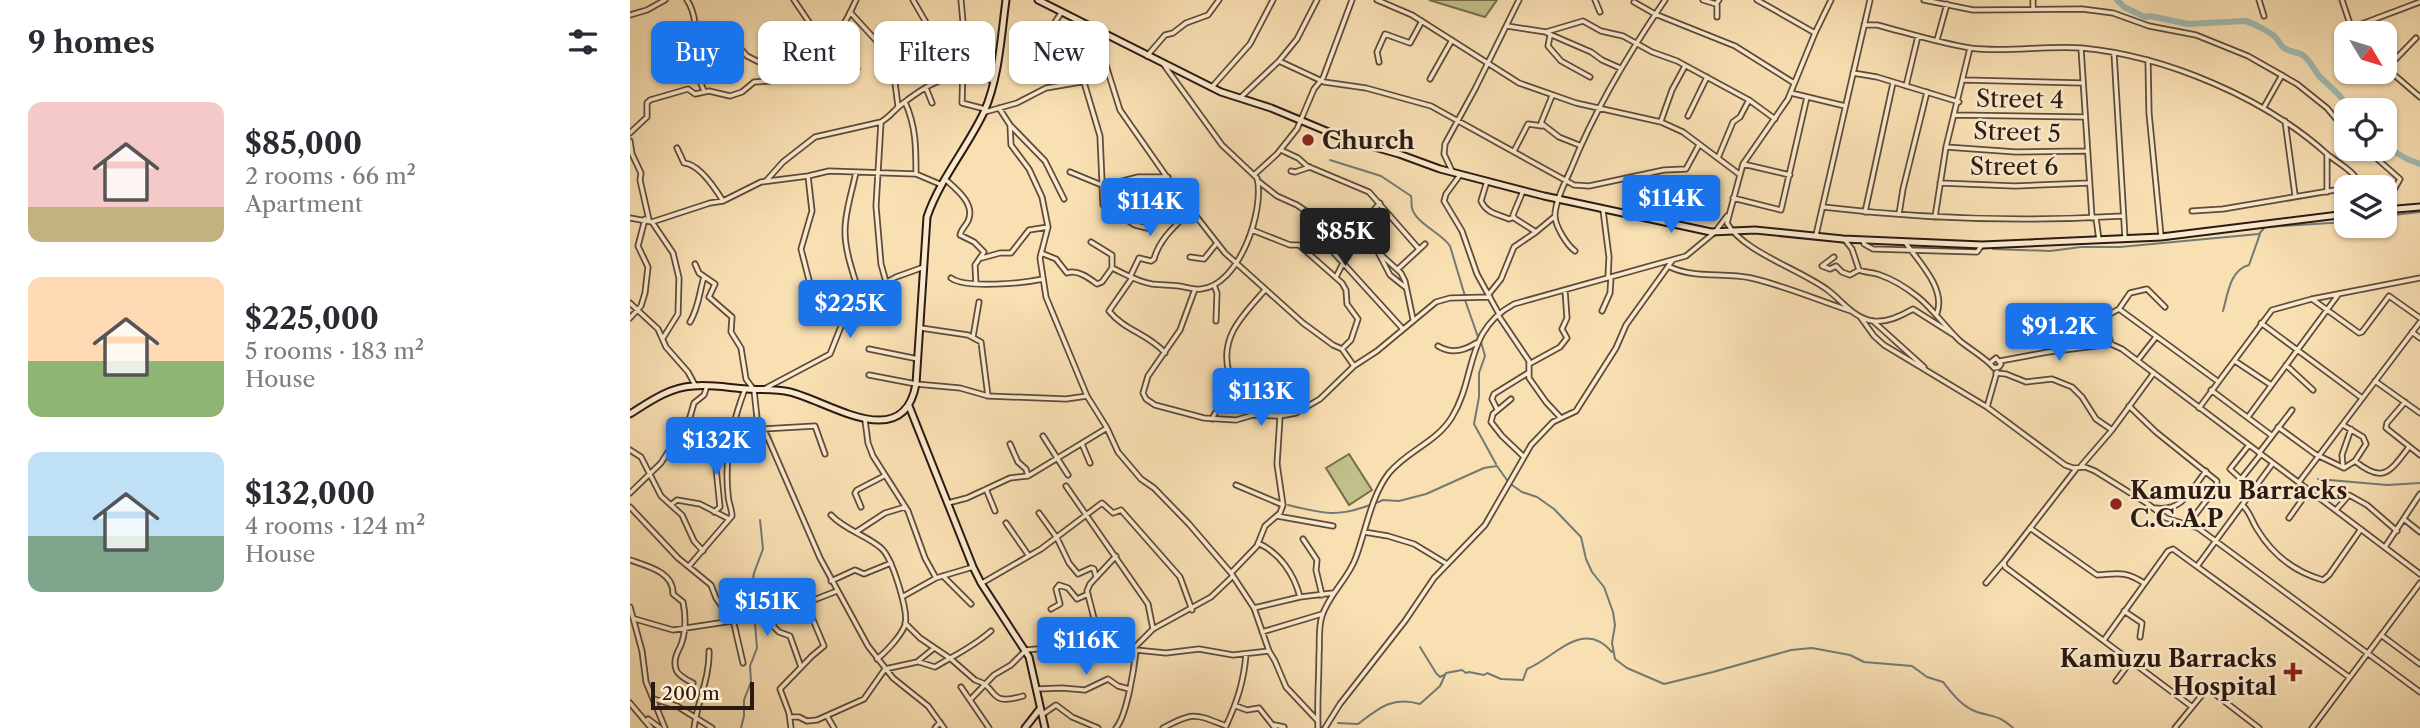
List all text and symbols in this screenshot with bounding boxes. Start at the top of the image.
chip: Buy [651,21,744,84]
chip: Rent [758,21,860,84]
chip: Filters [874,21,995,84]
chip: New [1009,21,1109,84]
north arrow [2334,21,2398,84]
map controls [2334,21,2397,238]
icon: filters [564,23,602,61]
text: 9 homes [28,24,155,61]
street label: Street 4 [1976,84,2064,114]
button: locate [2334,98,2397,161]
street label: Street 5 [1973,116,2061,148]
text: $85,000 [245,125,362,162]
place label: Church [1322,126,1415,155]
icon: home [84,130,168,214]
marker: Church [1300,132,1316,148]
street label: Street 6 [1970,152,2058,181]
text: 2 rooms · 66 m² [245,162,416,190]
button: layers [2334,175,2397,238]
pin: $114K [1622,176,1720,235]
pin: $114K [1101,178,1199,238]
text: $114K [1638,184,1704,212]
text: $114K [1117,187,1183,215]
text: Apartment [245,190,363,218]
pin: $85K [1304,208,1386,268]
text: $85K [1316,217,1374,245]
pin: $225K [801,280,899,340]
text: $225K [814,289,886,317]
text: $225,000 [245,300,379,337]
pin: $91.2K [2002,304,2116,363]
icon: home [84,305,168,389]
text: $91.2K [2021,312,2097,340]
text: 5 rooms · 183 m² [245,337,424,365]
text: House [245,365,315,393]
pin: $113K [1212,368,1310,428]
text: $113K [1229,377,1293,405]
pin: $132K [667,418,765,477]
text: $132K [682,426,750,454]
text: $132,000 [245,475,375,512]
place label: Kamuzu Barracks C.C.A.P [2130,476,2347,533]
icon: home [84,480,168,564]
marker: Kamuzu Barracks C.C.A.P [2108,496,2124,512]
text: 4 rooms · 124 m² [245,512,425,540]
text: House [245,540,315,568]
pin: $151K [718,578,816,638]
text: $151K [735,587,799,615]
pin: $116K [1037,618,1135,677]
text: $116K [1053,626,1119,654]
place label: Kamuzu Barracks Hospital [2060,644,2277,701]
marker: Kamuzu Barracks Hospital [2283,662,2303,682]
scale bar [651,679,754,711]
text: 200 m [662,682,720,705]

